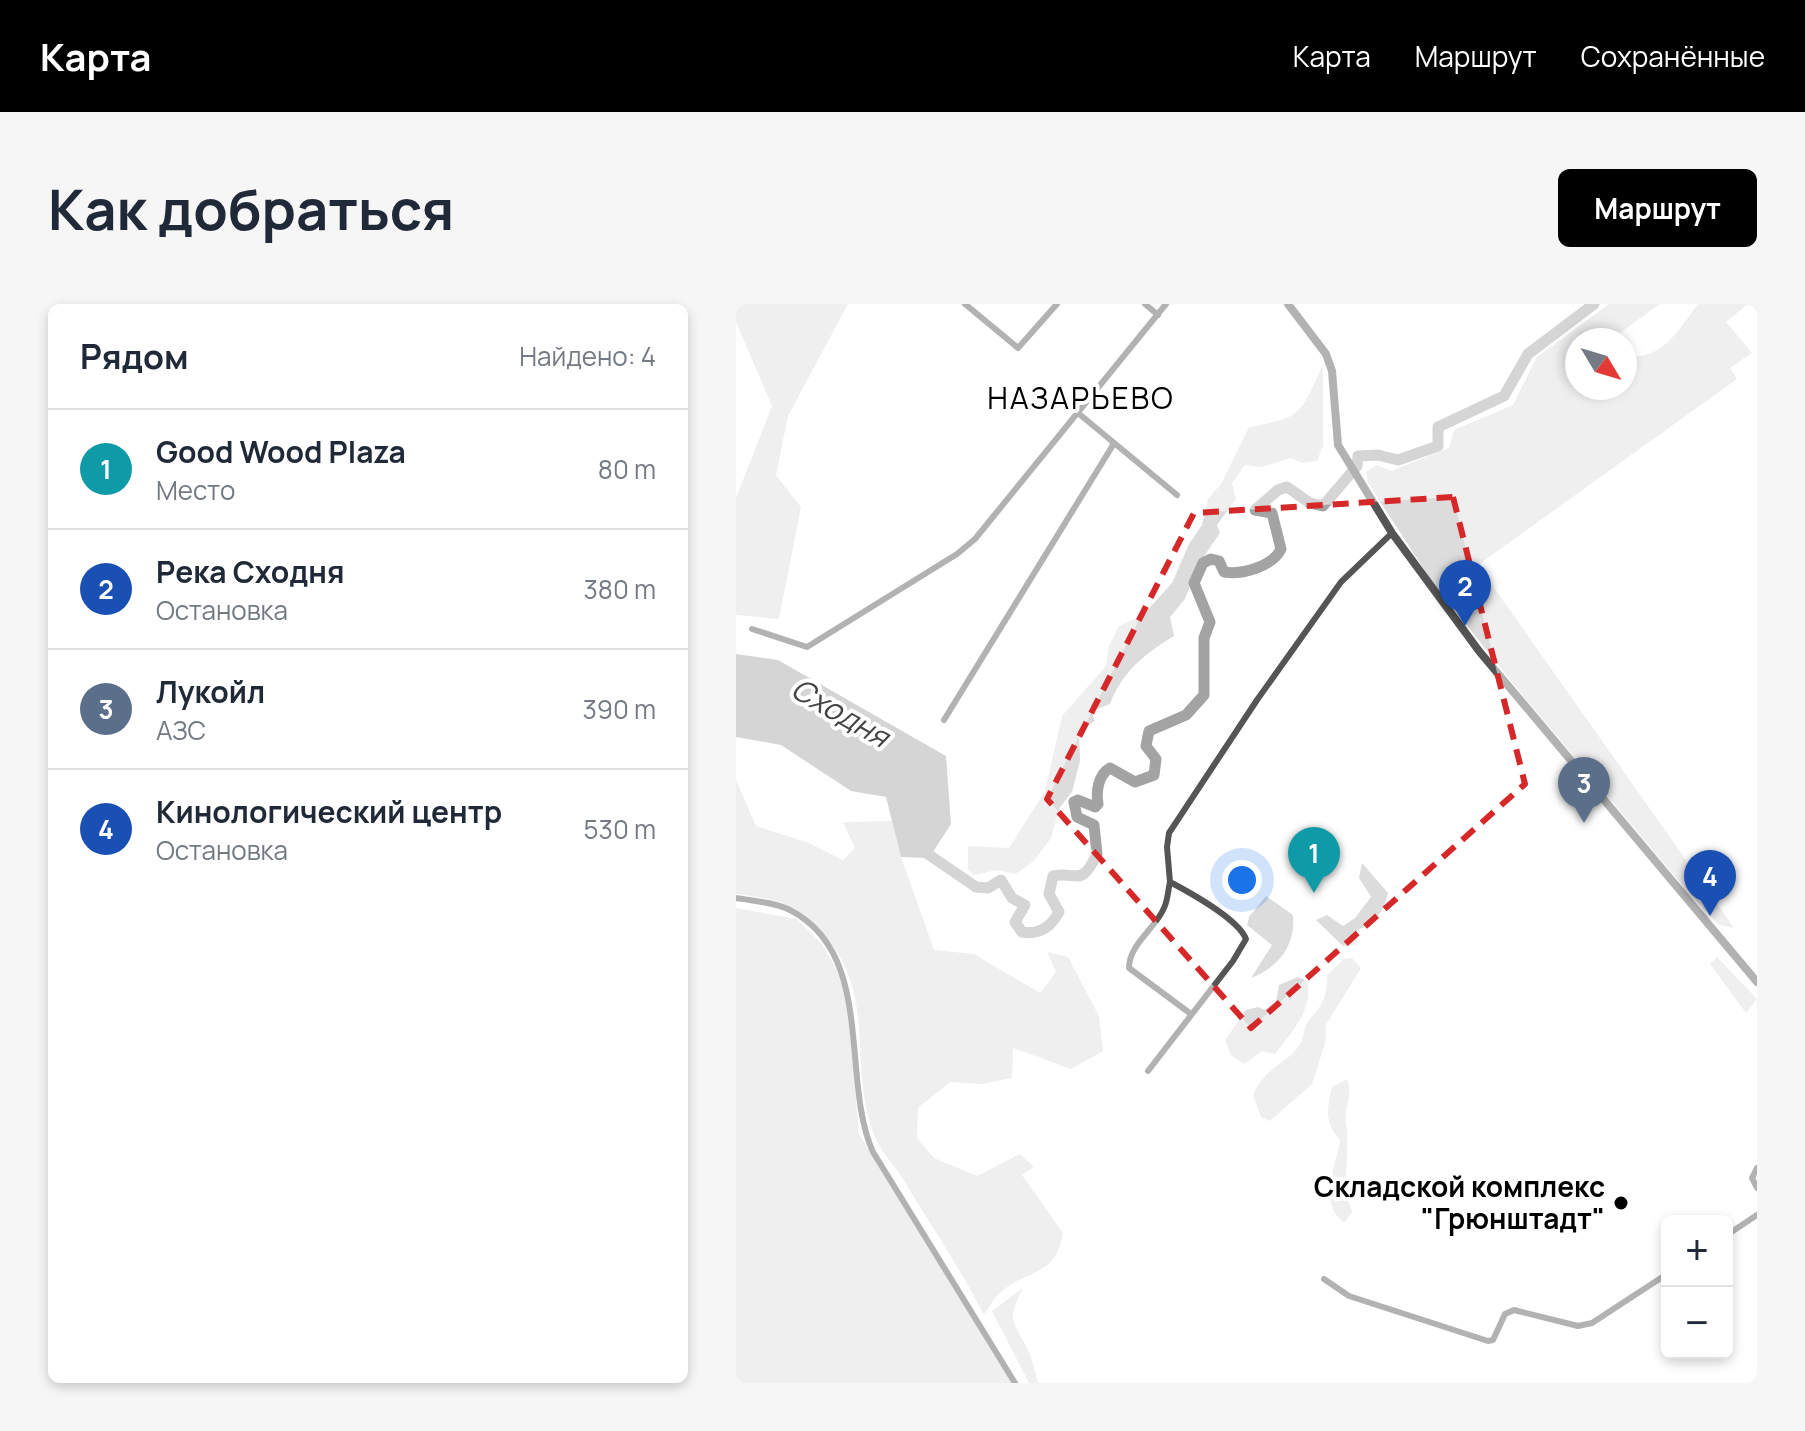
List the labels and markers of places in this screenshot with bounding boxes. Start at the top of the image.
pin: 2 [1439,560,1491,626]
pin: 3 [1558,757,1610,823]
pin: 1 [1288,827,1340,893]
pin: 4 [1684,850,1736,916]
place label: Складской комплекс "Грюнштадт" [1314,1167,1605,1237]
marker: Складской комплекс "Грюнштадт" [1612,1194,1630,1212]

